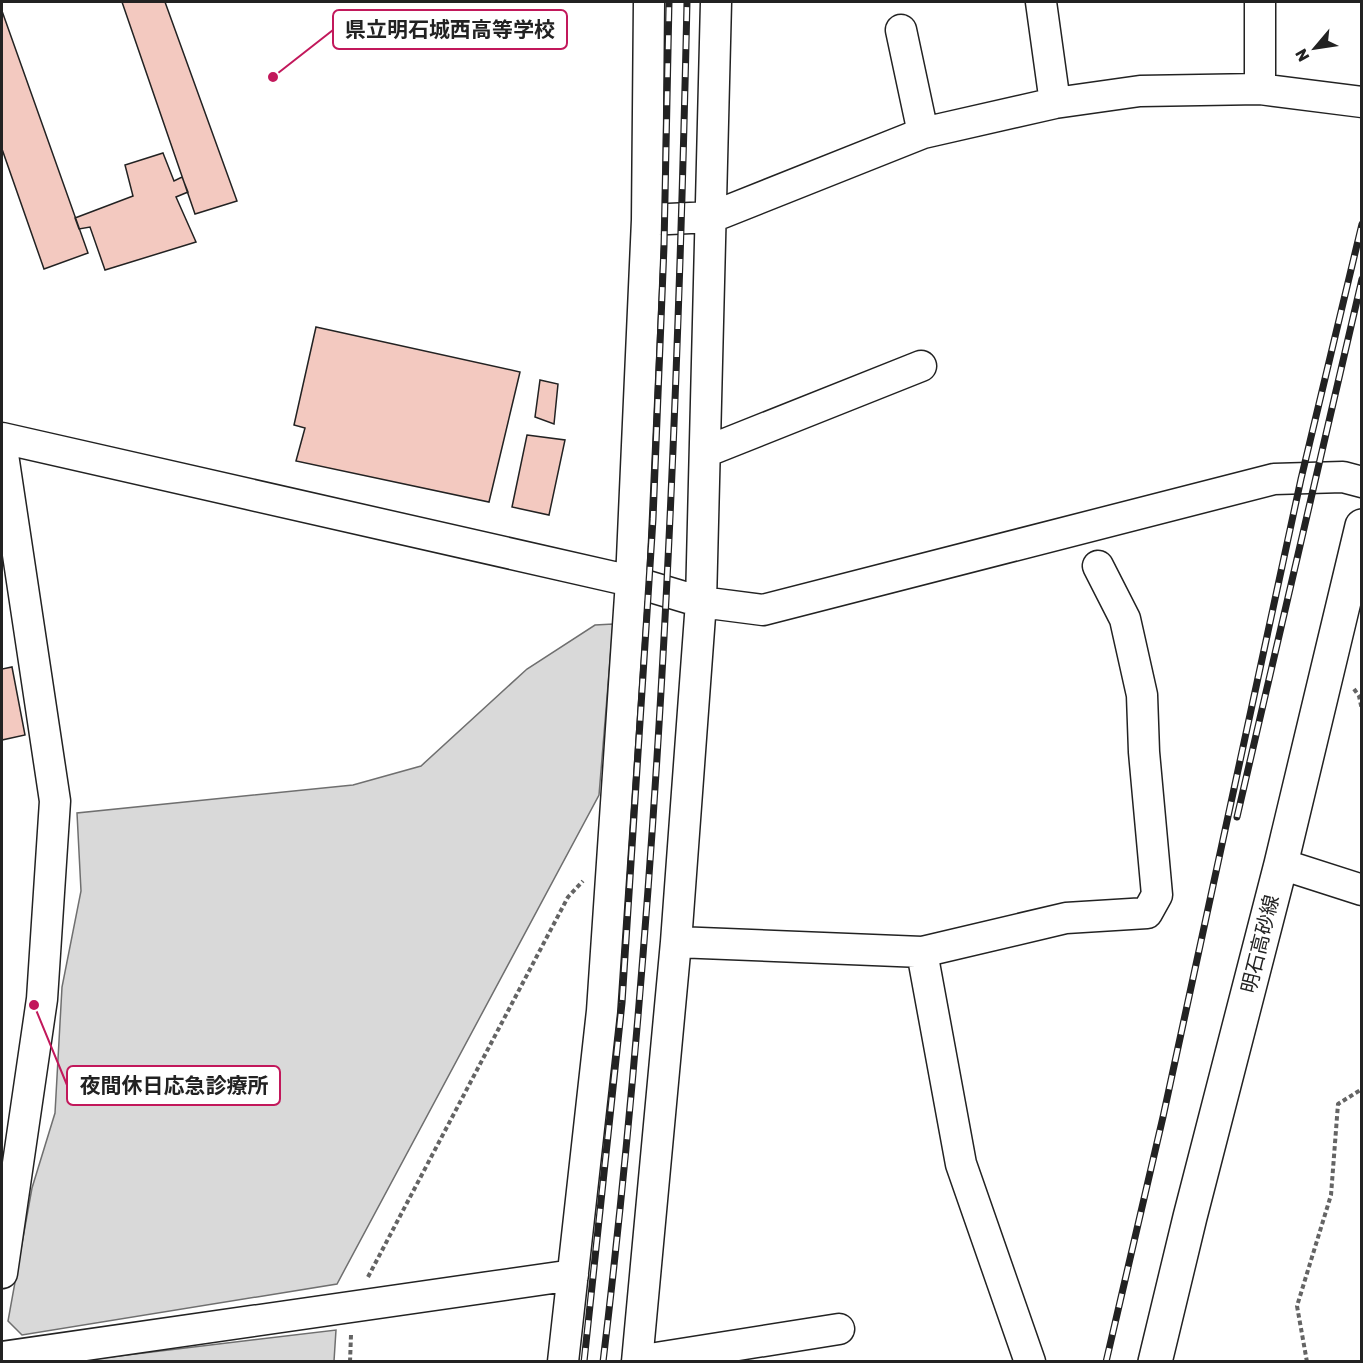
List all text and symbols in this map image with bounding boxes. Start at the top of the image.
callout: 県立明石城西高等学校 [333,10,567,49]
text: 県立明石城西高等学校 [345,17,555,42]
north arrow [1285,18,1345,78]
text: N [1291,45,1313,65]
street label: 明石高砂線 [1236,893,1284,995]
callout: 夜間休日応急診療所 [67,1066,280,1105]
text: 夜間休日応急診療所 [80,1073,269,1098]

